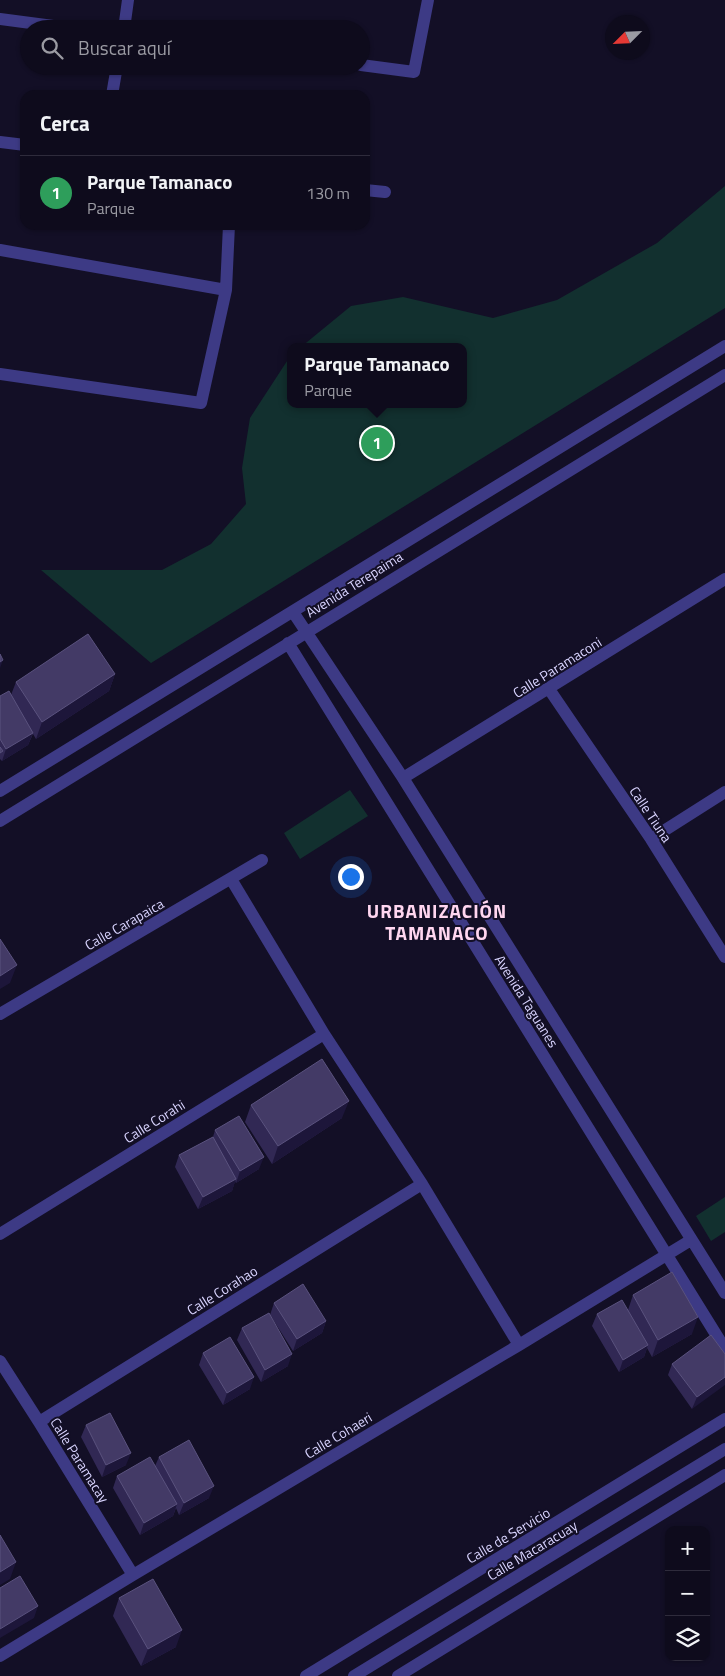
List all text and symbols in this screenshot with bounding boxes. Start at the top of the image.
north arrow [605,15,650,60]
search box [20,20,370,75]
text: Buscar aquí [78,33,171,62]
icon: search [38,34,66,62]
text: Cerca [40,107,90,139]
text: Parque Tamanaco [87,167,232,196]
text: 1 [52,181,60,205]
text: 130 m [306,181,350,205]
text: Parque [87,196,135,220]
popup [287,343,467,408]
text: Parque Tamanaco [304,349,450,378]
text: Parque [304,378,352,402]
pin: 1 [361,424,393,462]
street label: Avenida Terepaima [301,546,407,622]
street label: Calle Paramaconi [509,631,605,703]
street label: Calle Tiuna [624,782,678,846]
your location [338,864,364,890]
street label: Calle Carapaica [81,893,167,955]
district label: URBANIZACIÓN TAMANACO [367,896,507,947]
street label: Avenida Taguanes [490,951,564,1051]
street label: Calle Corahi [119,1094,189,1148]
street label: Calle Corahao [183,1260,261,1320]
street label: Calle Cohaeri [300,1407,376,1463]
street label: Calle Paramacay [45,1413,115,1507]
street label: Calle de Servicio [462,1502,554,1568]
street label: Calle Macaracuay [483,1515,581,1585]
map controls [665,1526,710,1661]
button: + [665,1526,710,1571]
button: − [665,1571,710,1616]
button: layers [665,1616,710,1661]

